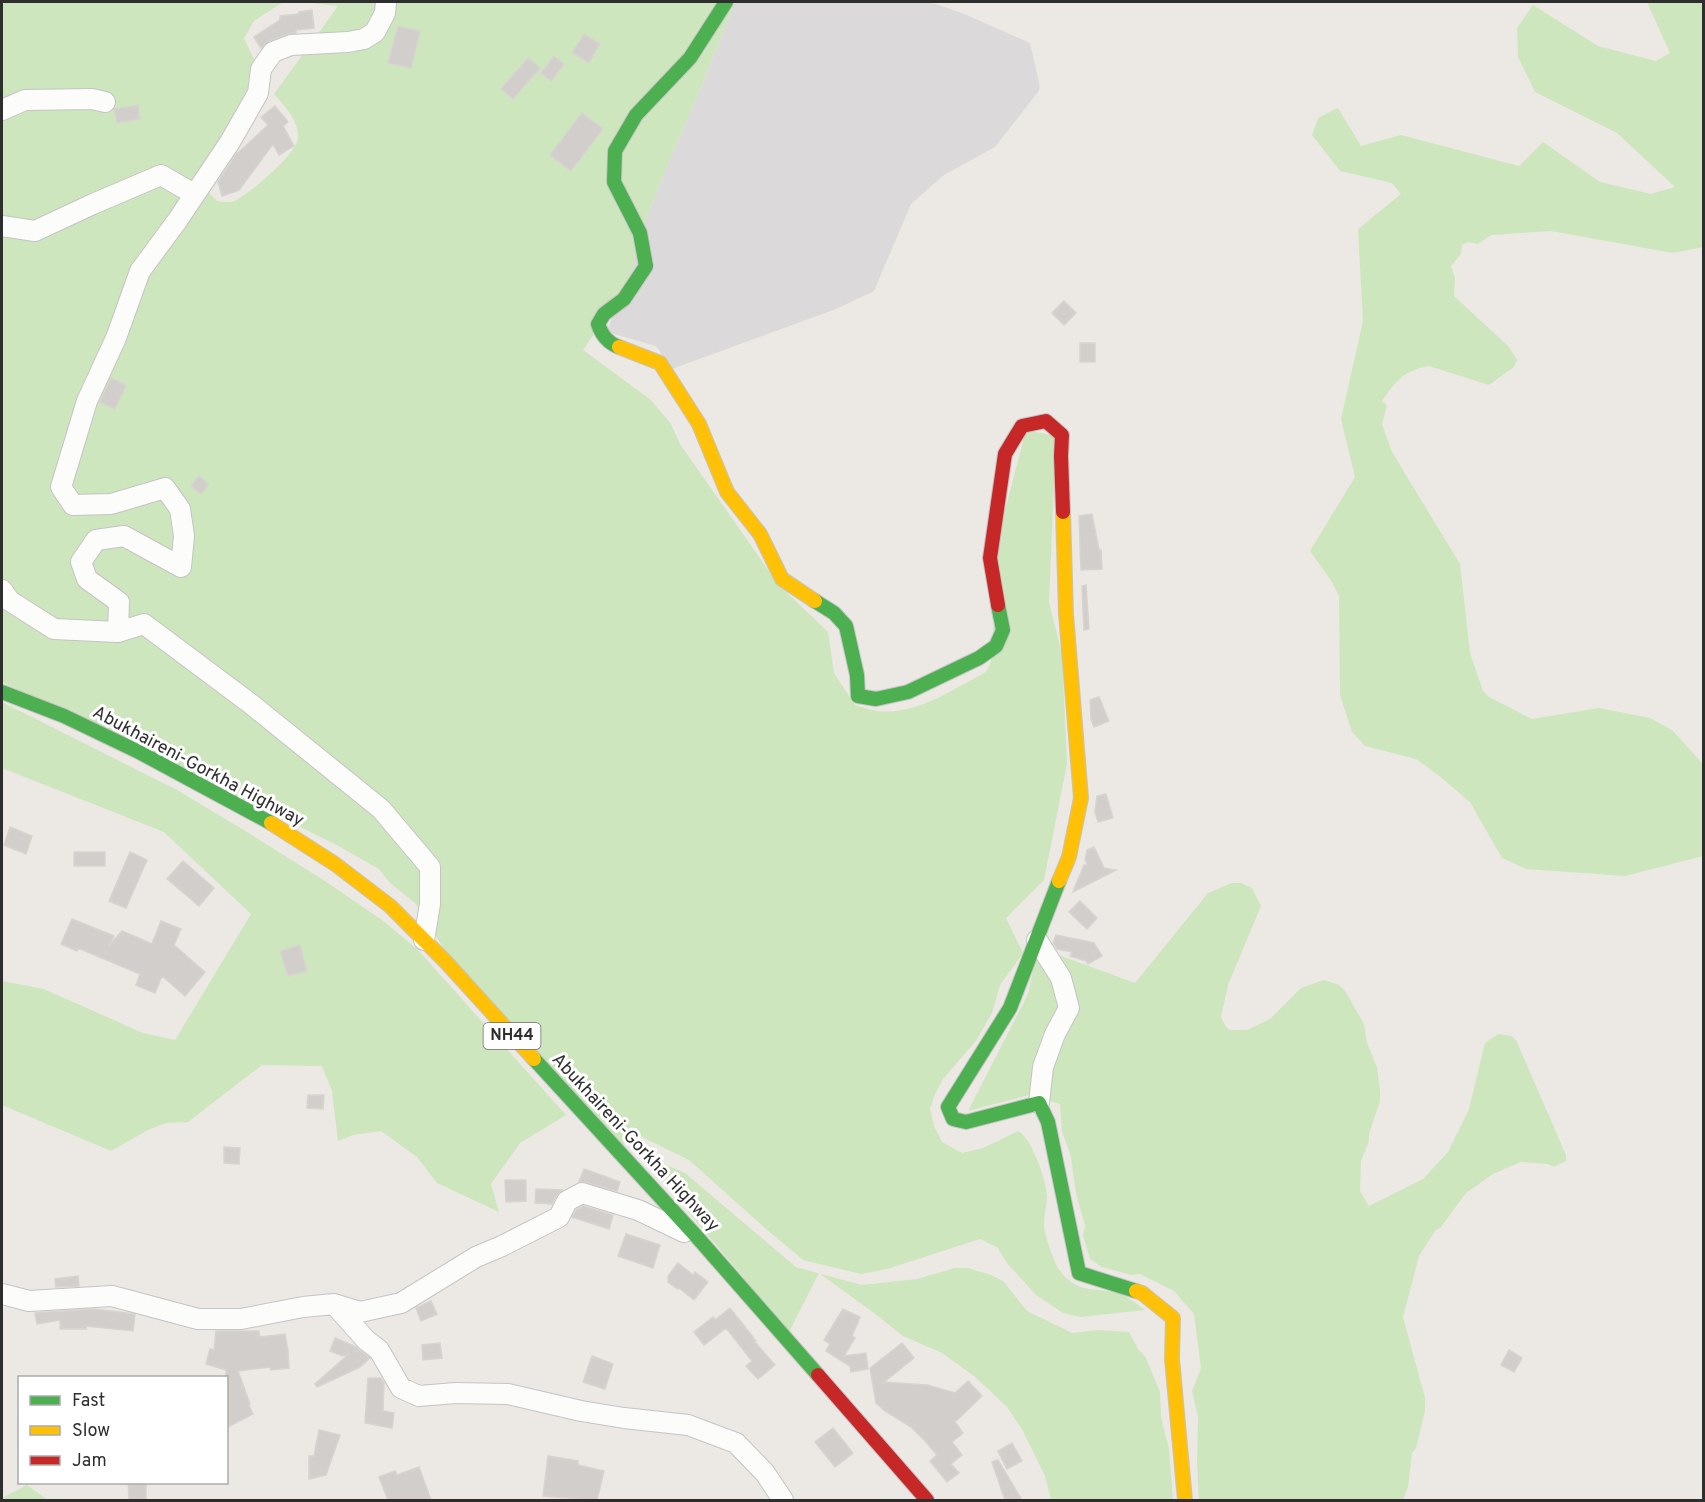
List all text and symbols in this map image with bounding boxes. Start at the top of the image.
street label: Abukhaireni-Gorkha Highway [88,701,308,833]
road number: NH44 [484,1023,540,1049]
street label: Abukhaireni-Gorkha Highway [546,1049,724,1237]
legend [18,1376,228,1484]
text: Fast [72,1390,105,1413]
text: Slow [72,1420,110,1443]
text: Jam [72,1450,107,1473]

